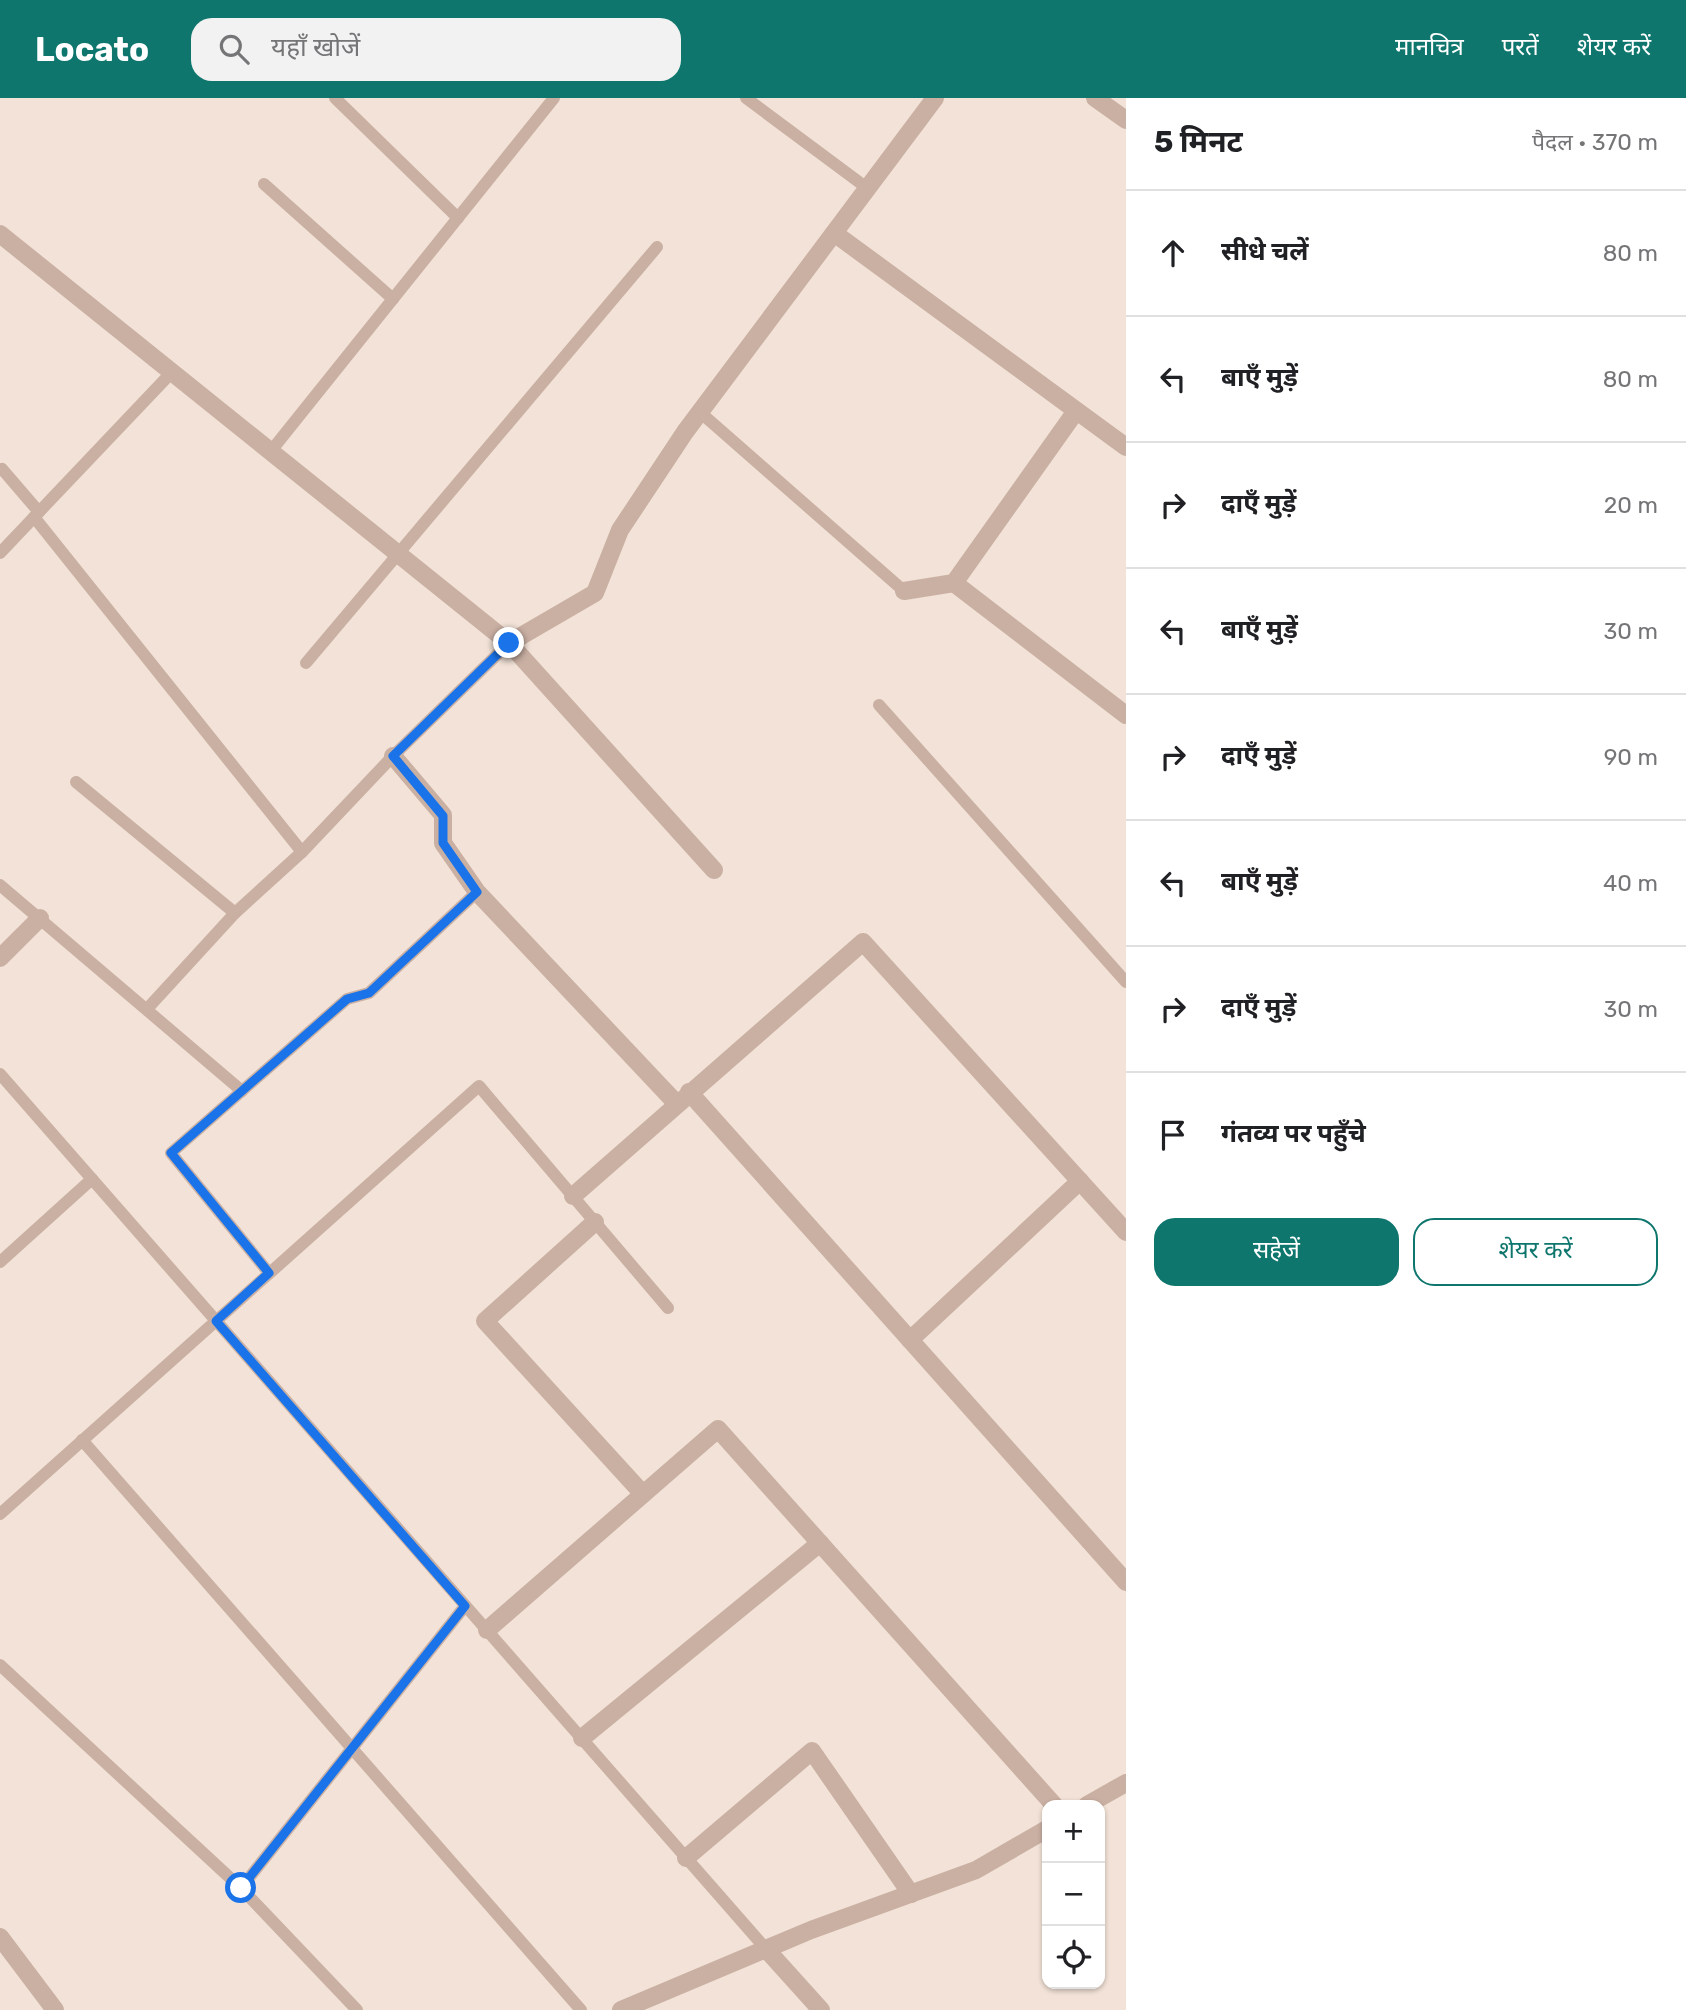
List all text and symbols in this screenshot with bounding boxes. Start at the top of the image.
search box [191,18,681,81]
text: Locato [35,30,149,69]
icon: search [215,30,253,68]
text: यहाँ खोजें [271,32,360,63]
text: मानचित्र [1395,33,1464,61]
text: परतें [1502,33,1539,61]
text: शेयर करें [1577,33,1651,61]
text: 5 मिनट [1154,124,1243,160]
text: पैदल · 370 m [1532,128,1658,156]
icon: ahead [1154,234,1192,272]
text: सीधे चलें [1221,236,1309,267]
text: 80 m [1603,239,1658,267]
icon: left [1154,360,1192,398]
text: बाएँ मुड़ें [1221,362,1298,393]
text: 80 m [1603,365,1658,393]
icon: right [1154,486,1192,524]
text: दाएँ मुड़ें [1221,488,1296,519]
text: 20 m [1604,491,1658,519]
icon: left [1154,612,1192,650]
text: बाएँ मुड़ें [1221,614,1298,645]
text: 30 m [1603,617,1658,645]
route end [493,627,524,658]
icon: right [1154,738,1192,776]
text: दाएँ मुड़ें [1221,740,1296,771]
text: 90 m [1604,743,1658,771]
icon: left [1154,864,1192,902]
text: बाएँ मुड़ें [1221,866,1298,897]
text: 40 m [1603,869,1658,897]
icon: right [1154,990,1192,1028]
text: दाएँ मुड़ें [1221,992,1296,1023]
text: 30 m [1603,995,1658,1023]
icon: arrive [1154,1116,1192,1154]
text: गंतव्य पर पहुँचे [1221,1118,1366,1149]
button: सहेजें [1154,1218,1399,1286]
button: शेयर करें [1413,1218,1658,1286]
map controls [1042,1800,1105,1989]
button: + [1042,1800,1105,1863]
button: − [1042,1863,1105,1926]
route start [225,1872,256,1903]
button: locate [1042,1926,1105,1989]

